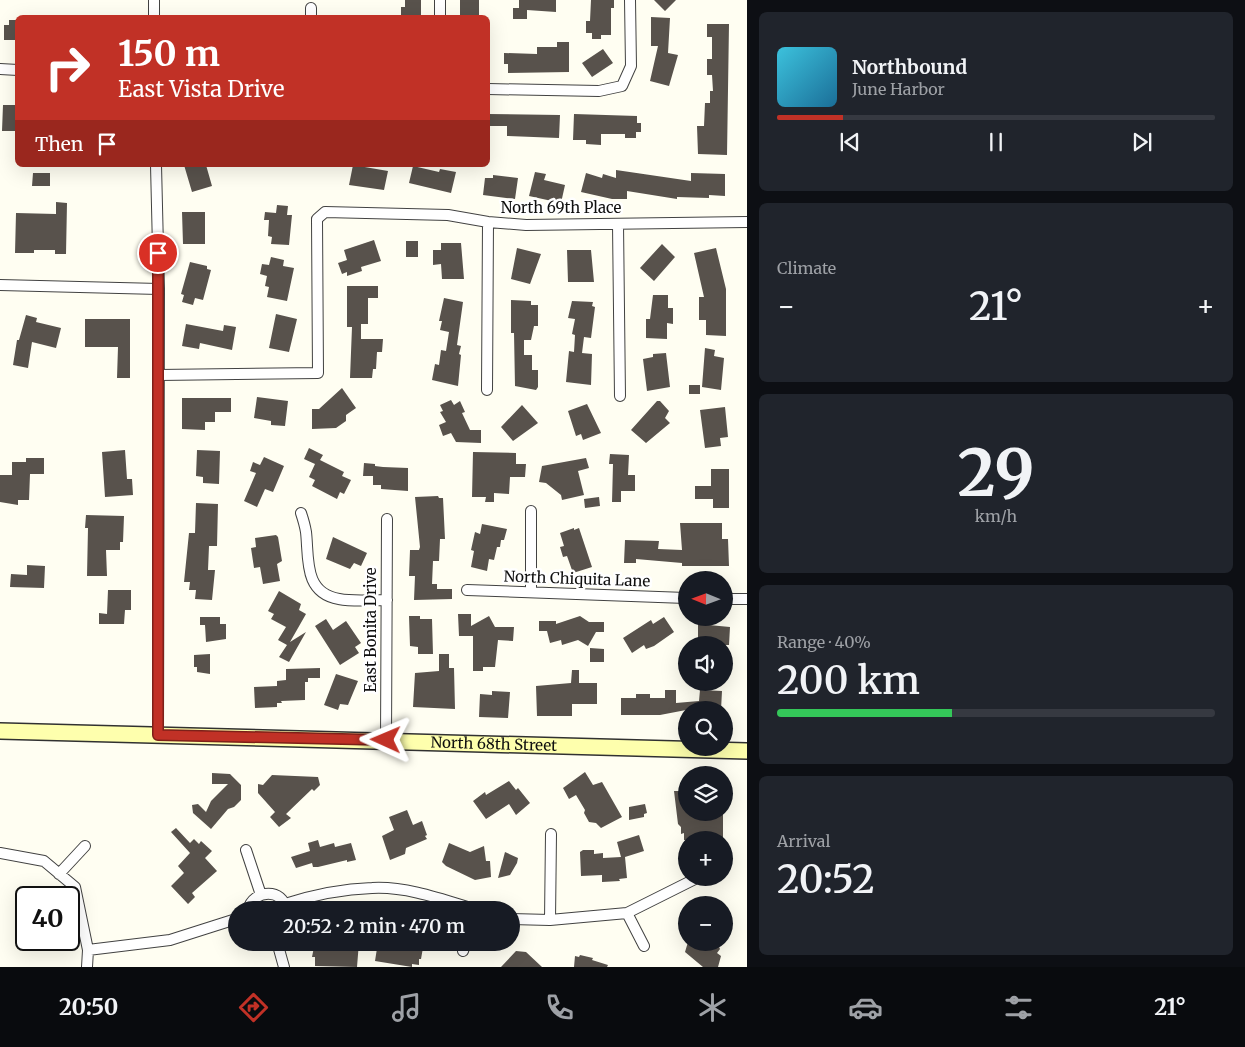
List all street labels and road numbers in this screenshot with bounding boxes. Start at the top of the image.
street label: North 69th Place [501,198,622,217]
street label: North Chiquita Lane [503,566,651,591]
street label: East Bonita Drive [361,567,380,693]
street label: North 68th Street [430,733,557,755]

